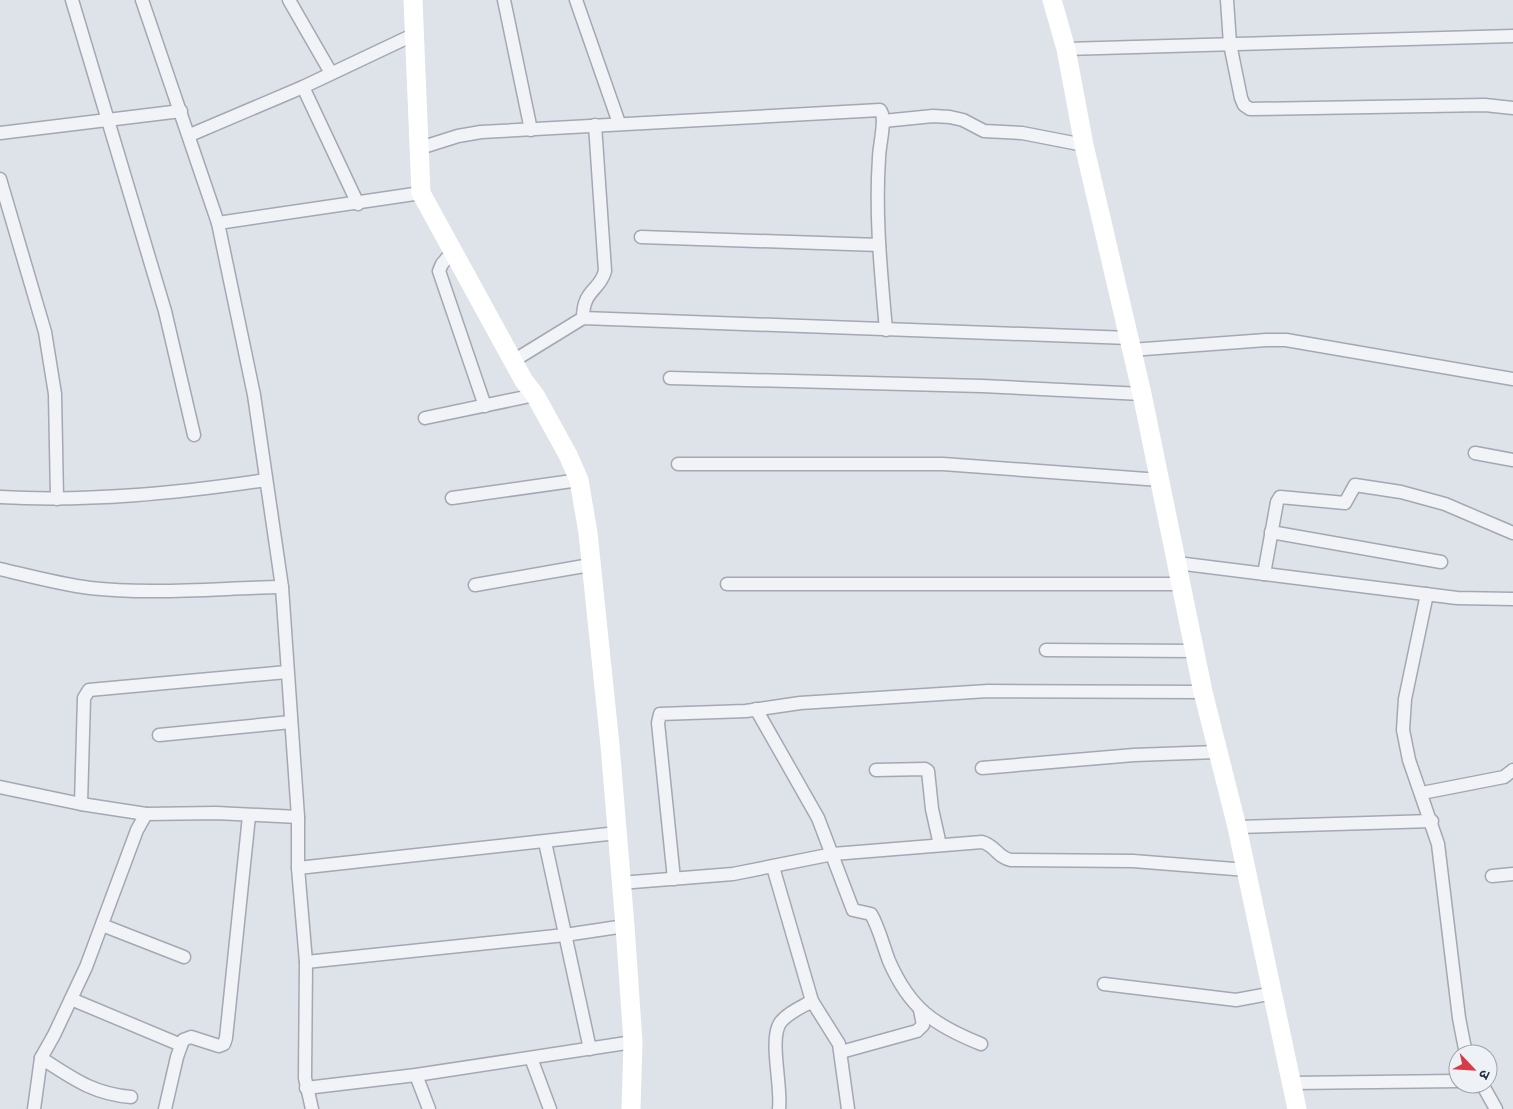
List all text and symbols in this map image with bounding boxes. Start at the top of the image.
north arrow [1448,1044,1498,1094]
text: उ [1475,1067,1495,1083]

